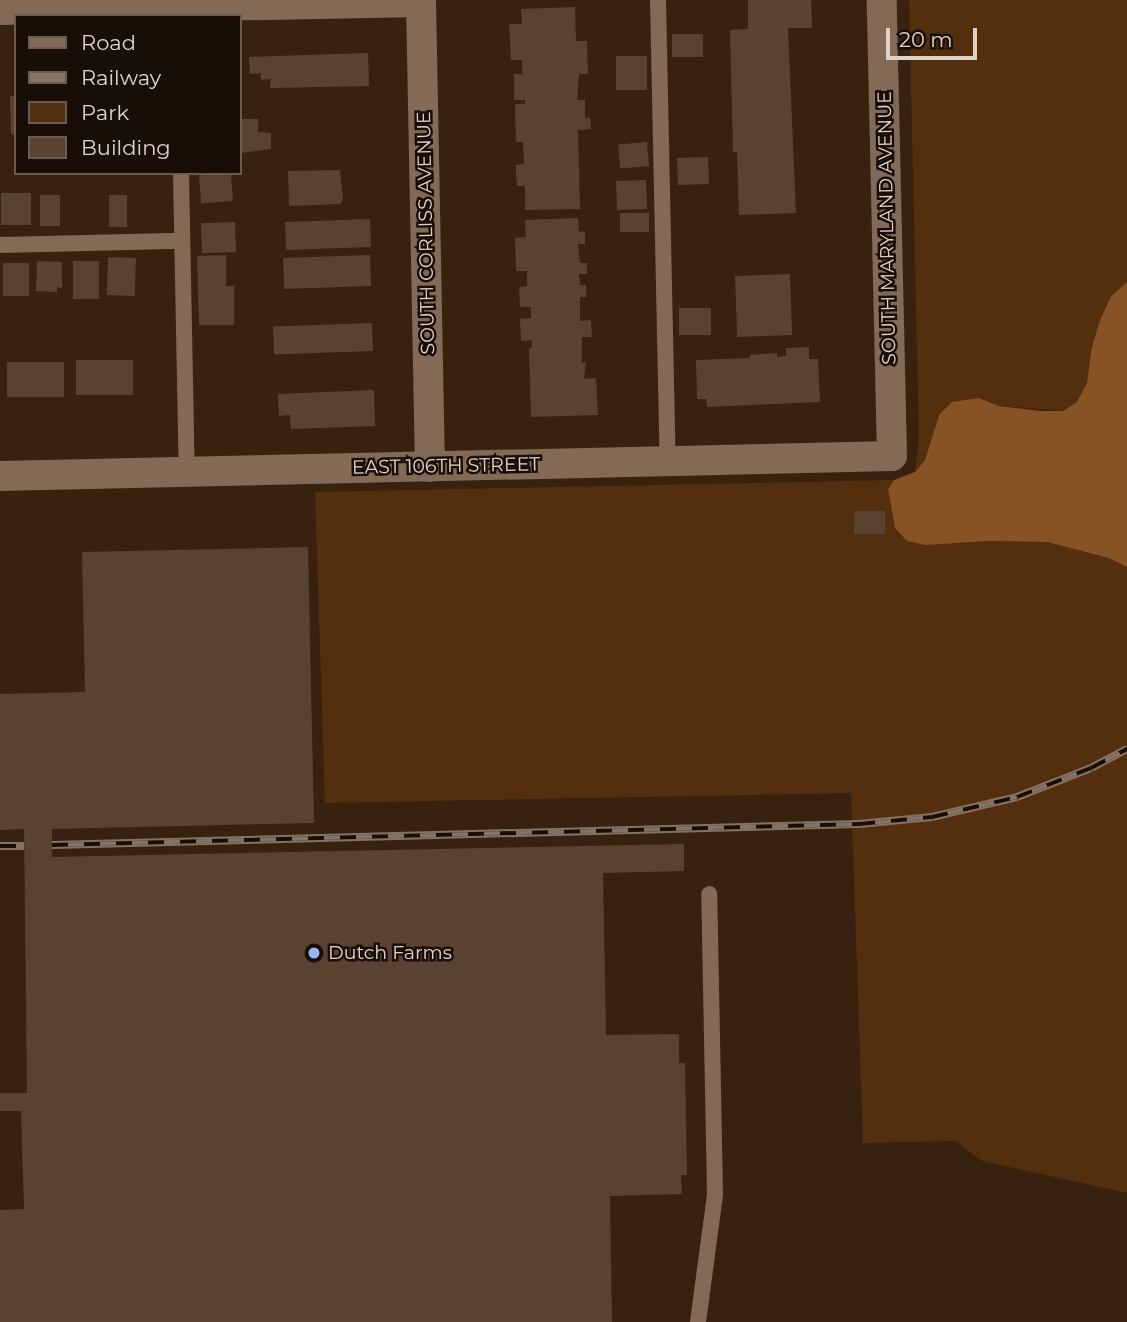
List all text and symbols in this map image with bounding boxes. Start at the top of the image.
legend [14,14,242,175]
scale bar [889,14,980,58]
text: 20 m [899,27,953,52]
text: Road [81,30,136,55]
text: Railway [81,65,161,90]
street label: SOUTH MARYLAND AVENUE [873,91,901,365]
text: Park [81,100,129,125]
street label: SOUTH CORLISS AVENUE [412,111,440,355]
text: Building [81,135,171,160]
street label: EAST 106TH STREET [352,453,540,479]
place label: Dutch Farms [328,942,452,964]
marker: Dutch Farms [306,945,322,961]

